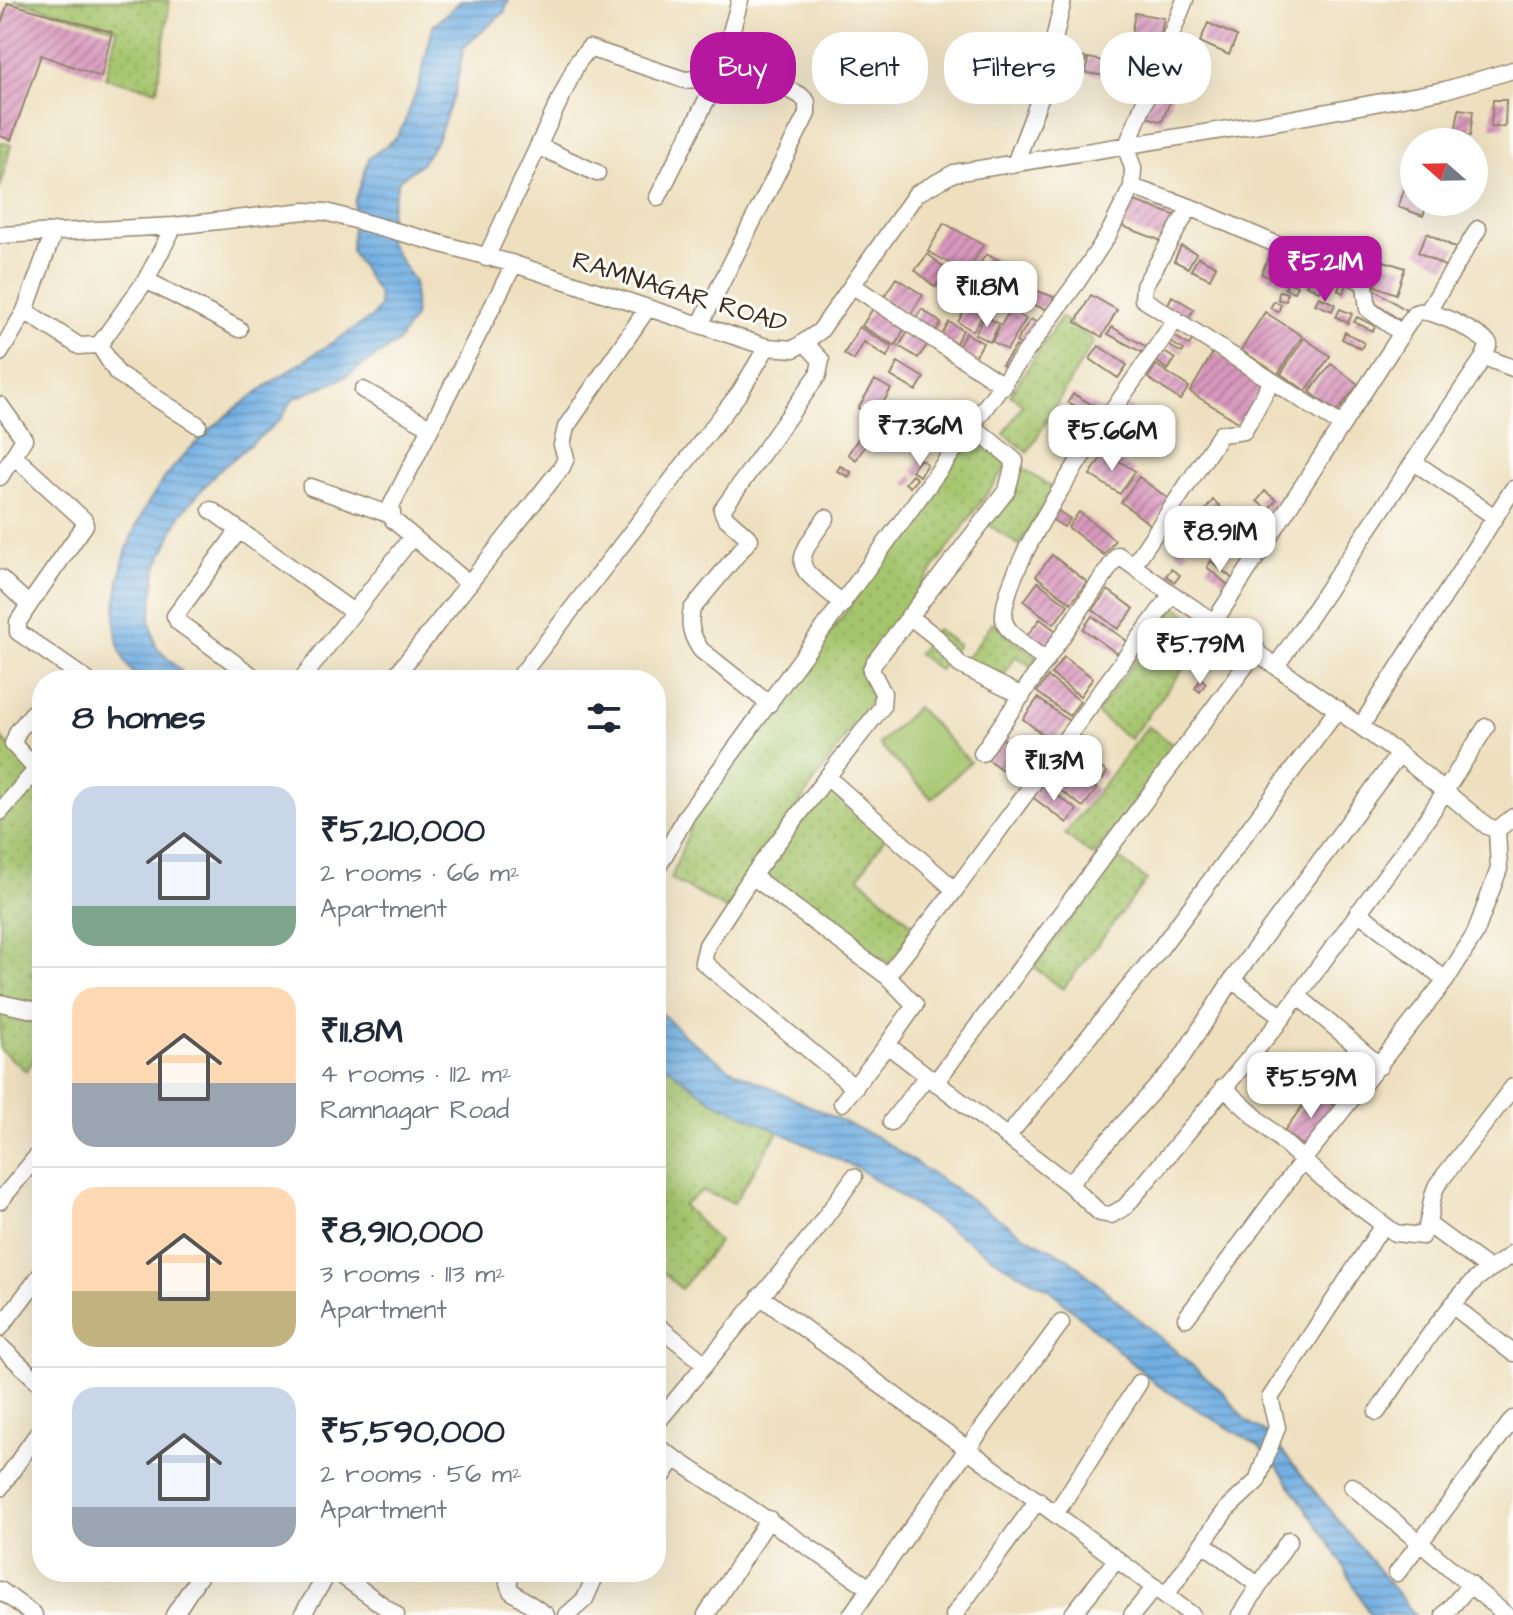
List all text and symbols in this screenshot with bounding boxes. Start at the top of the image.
chip: Buy [690,32,796,104]
chip: Rent [812,32,928,104]
chip: Filters [944,32,1084,104]
chip: New [1100,32,1211,104]
north arrow [1400,128,1488,216]
map controls [1400,128,1488,216]
pin: ₹5.21M [1260,236,1390,304]
street label: RAMNAGAR ROAD [568,242,792,342]
text: ₹5.21M [1287,244,1363,280]
pin: ₹11.8M [922,261,1052,329]
text: ₹11.8M [955,269,1019,305]
pin: ₹7.36M [855,400,985,468]
pin: ₹5.66M [1047,405,1177,473]
text: ₹7.36M [877,408,963,444]
text: ₹5.66M [1066,413,1158,449]
pin: ₹8.91M [1155,506,1285,574]
text: ₹8.91M [1182,514,1258,550]
pin: ₹5.79M [1135,618,1265,686]
text: ₹5.79M [1155,626,1245,662]
text: 8 homes [72,694,206,742]
icon: filters [582,696,626,740]
pin: ₹11.3M [989,735,1119,803]
text: ₹11.3M [1024,743,1084,779]
text: ₹5,210,000 [320,807,485,855]
icon: home [136,818,232,914]
text: 2 rooms · 66 m² [320,855,520,891]
text: Apartment [320,891,447,927]
text: ₹11.8M [320,1008,403,1056]
icon: home [136,1019,232,1115]
pin: ₹5.59M [1246,1052,1376,1120]
text: 4 rooms · 112 m² [320,1056,511,1092]
text: ₹5.59M [1265,1060,1357,1096]
text: Ramnagar Road [320,1092,509,1128]
text: ₹8,910,000 [320,1208,483,1256]
icon: home [136,1219,232,1315]
text: 3 rooms · 113 m² [320,1256,505,1292]
text: Apartment [320,1292,447,1328]
text: ₹5,590,000 [320,1408,505,1456]
icon: home [136,1419,232,1515]
text: 2 rooms · 56 m² [320,1456,522,1492]
text: Apartment [320,1492,447,1528]

